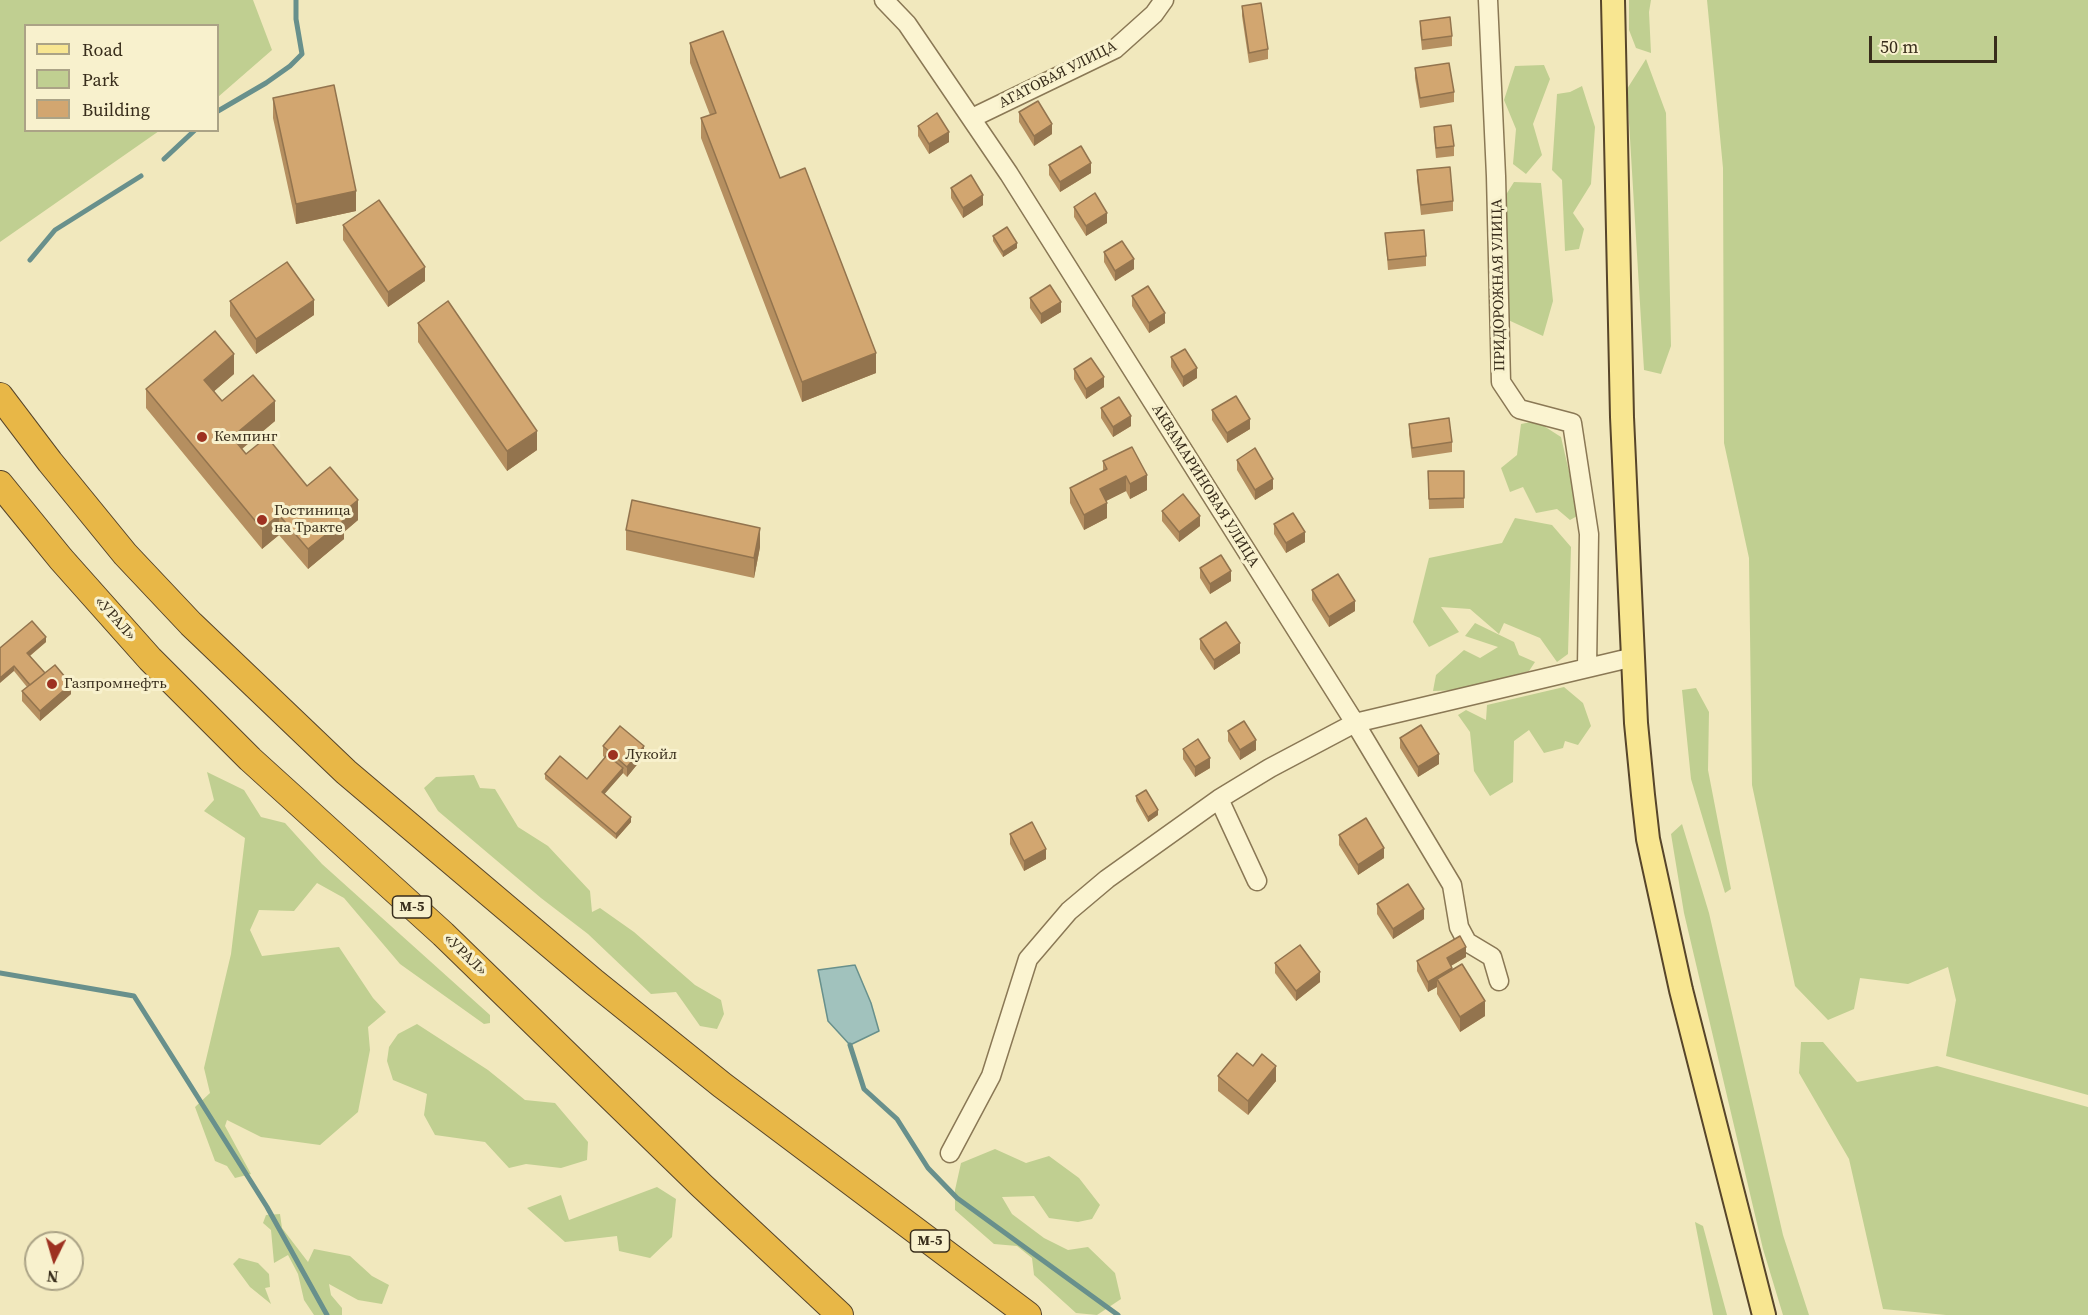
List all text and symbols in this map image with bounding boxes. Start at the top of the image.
legend [24,24,219,132]
scale bar [1872,24,2000,62]
text: 50 m [1880,34,1918,59]
text: Road [82,37,123,62]
street label: АГАТОВАЯ УЛИЦА [996,37,1120,113]
text: Park [82,67,119,92]
text: Building [82,97,150,122]
street label: ПРИДОРОЖНАЯ УЛИЦА [1488,198,1510,372]
street label: АКВАМАРИНОВАЯ УЛИЦА [1147,401,1263,571]
place label: Кемпинг [214,428,277,446]
marker: Кемпинг [195,430,209,444]
place label: Гостиница на Тракте [274,502,351,537]
marker: Гостиница на Тракте [255,513,269,527]
street label: «УРАЛ» [91,593,139,645]
place label: Газпромнефть [64,675,167,693]
marker: Газпромнефть [45,677,59,691]
place label: Лукойл [625,746,677,764]
marker: Лукойл [606,748,620,762]
road number: М-5 [392,896,432,918]
street label: «УРАЛ» [440,930,490,980]
road number: М-5 [910,1230,950,1252]
north arrow [24,1231,84,1291]
text: N [46,1265,59,1288]

